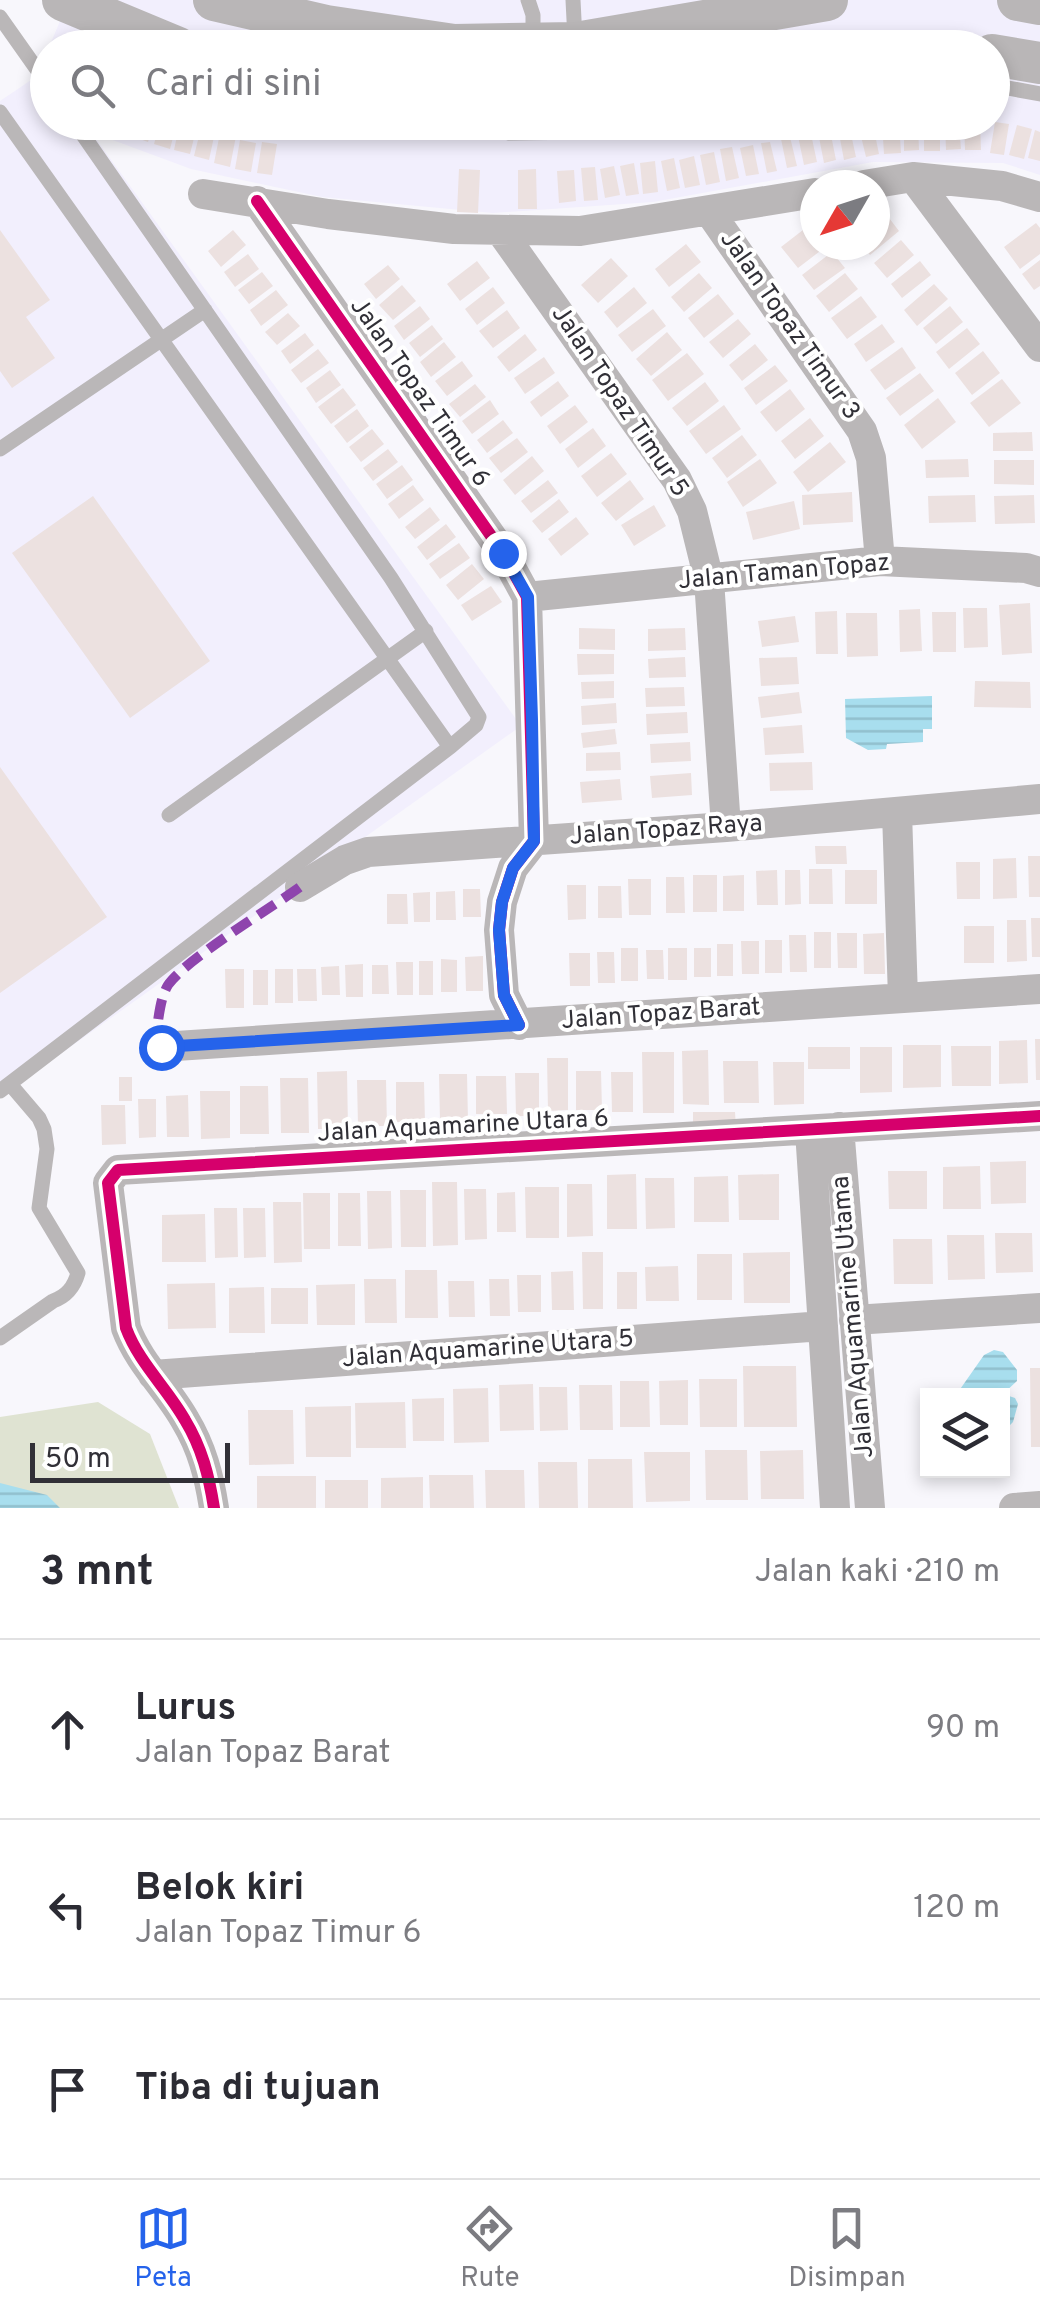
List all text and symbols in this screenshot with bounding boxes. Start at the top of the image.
search box [30,30,1010,140]
icon: search [65,58,120,113]
text: Cari di sini [145,61,322,110]
north arrow [800,170,890,260]
street label: Jalan Topaz Timur 3 [712,225,866,427]
street label: Jalan Topaz Timur 6 [342,292,496,494]
street label: Jalan Topaz Timur 5 [543,300,695,504]
route end [481,531,527,577]
street label: Jalan Taman Topaz [677,548,891,598]
street label: Jalan Topaz Raya [568,808,764,854]
street label: Jalan Topaz Barat [560,992,762,1038]
route start [139,1025,185,1071]
street label: Jalan Aquamarine Utara 6 [316,1103,610,1151]
street label: Jalan Aquamarine Utama [826,1175,882,1459]
street label: Jalan Aquamarine Utara 5 [341,1324,635,1376]
map controls [920,1388,1010,1478]
button: layers [920,1388,1010,1478]
scale bar [30,1438,230,1482]
text: 50 m [45,1442,111,1478]
text: 3 mnt [40,1547,153,1600]
text: Jalan kaki · 210 m [755,1553,1000,1593]
text: Lurus [135,1685,236,1734]
icon: ahead [40,1702,95,1757]
text: 90 m [926,1709,1000,1749]
text: Jalan Topaz Barat [135,1734,391,1774]
text: Belok kiri [135,1865,304,1914]
icon: left [40,1882,95,1937]
text: 120 m [913,1889,1000,1929]
text: Jalan Topaz Timur 6 [135,1914,422,1954]
icon: arrive [40,2062,95,2117]
text: Tiba di tujuan [135,2065,381,2114]
tab: Peta [134,2201,192,2297]
tab: Rute [460,2201,520,2297]
tab: Disimpan [788,2201,906,2297]

